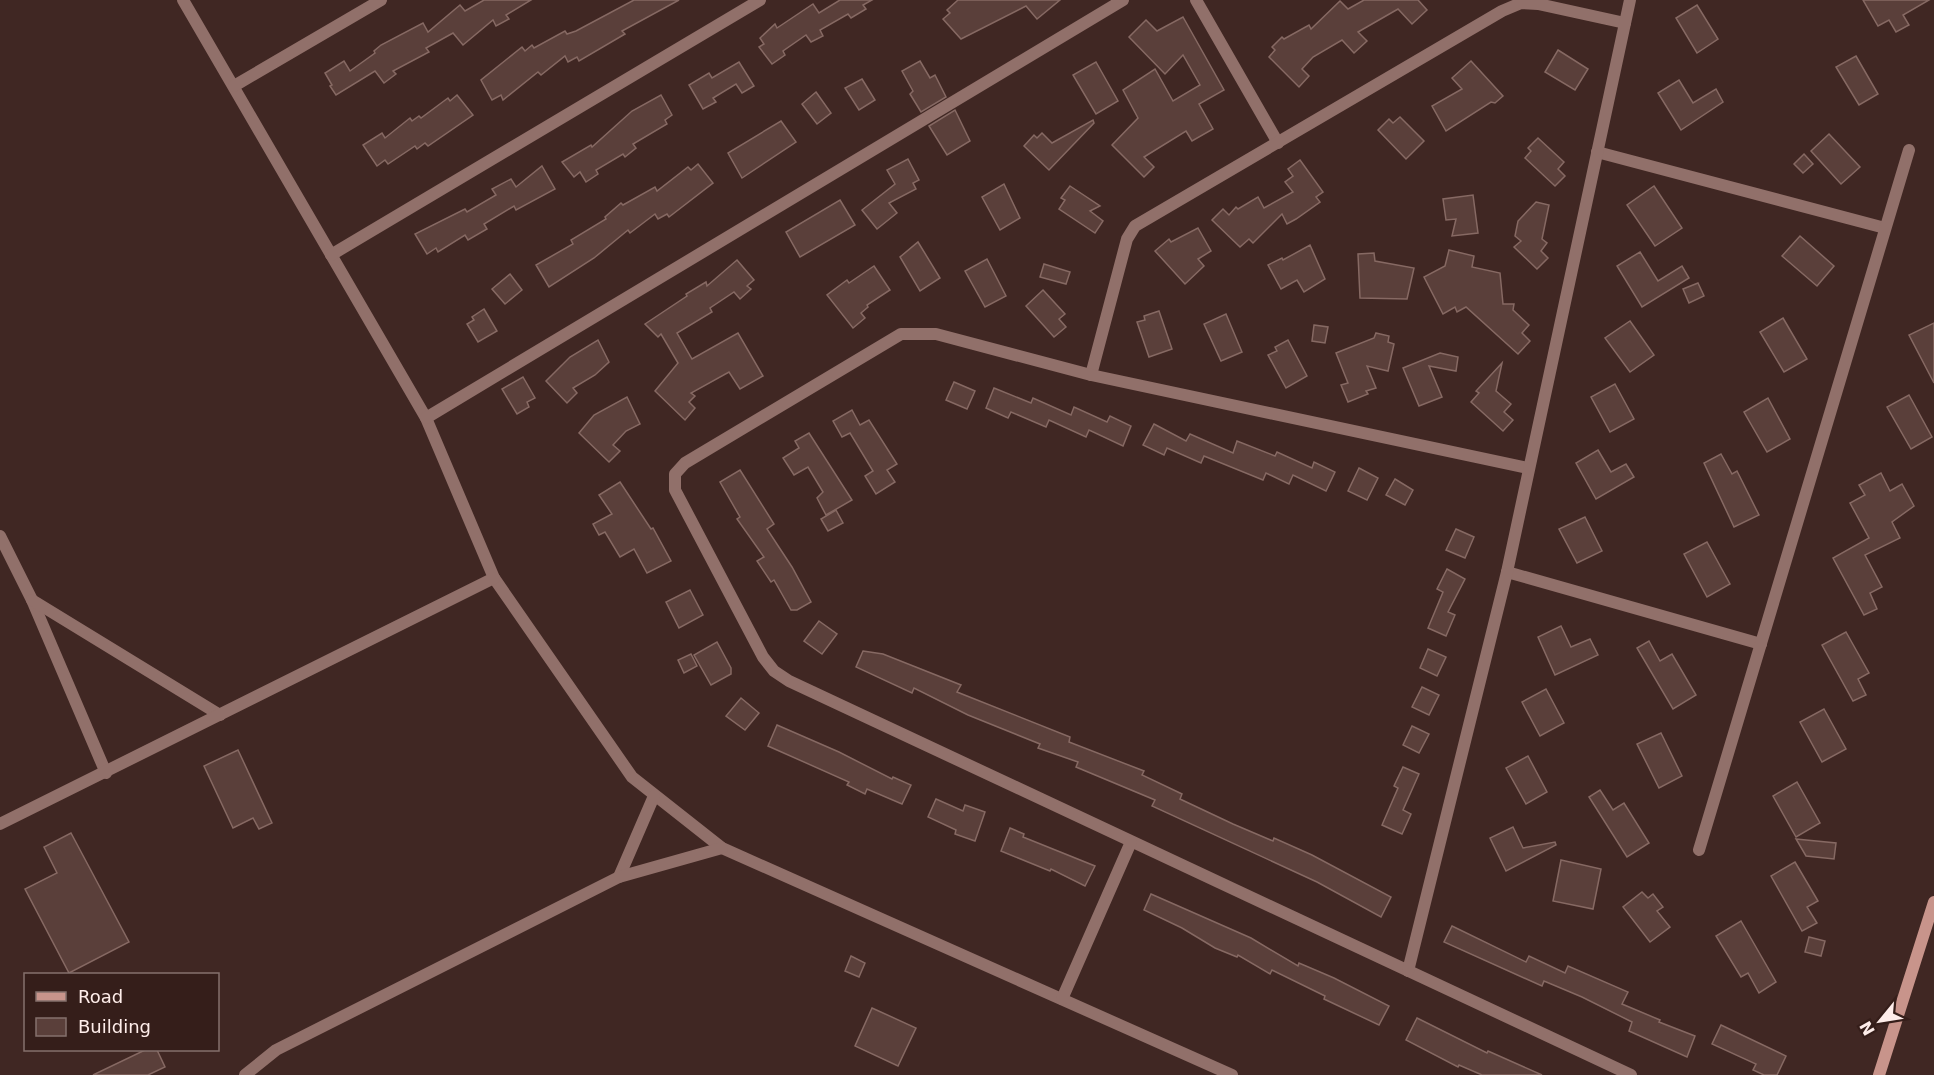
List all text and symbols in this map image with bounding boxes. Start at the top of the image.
legend [24,973,219,1051]
text: Road [78,986,123,1007]
north arrow [1850,991,1910,1051]
text: Building [78,1016,151,1037]
text: N [1856,1018,1879,1039]

